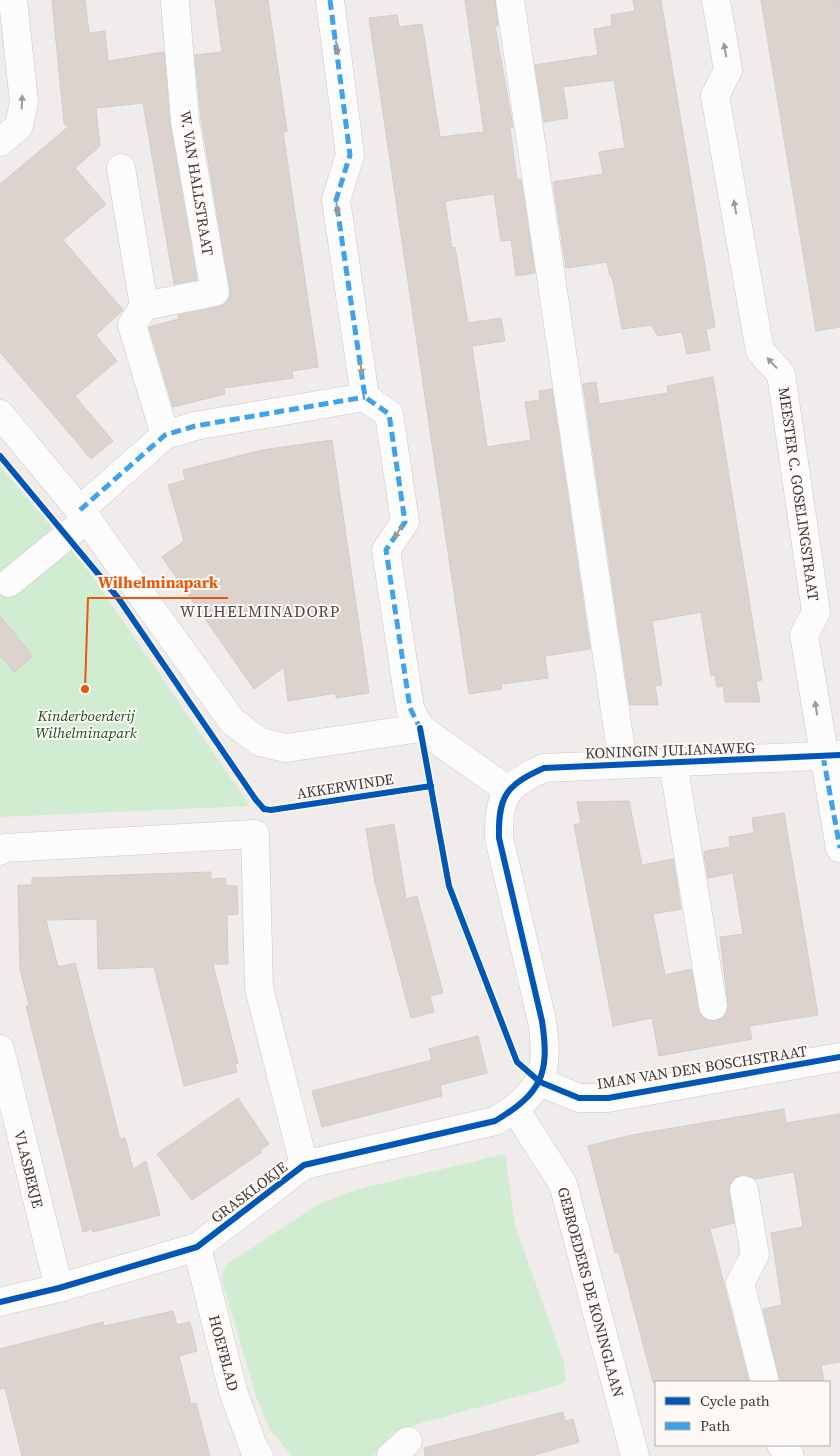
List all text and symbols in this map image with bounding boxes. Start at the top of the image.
one-way arrow [333,41,341,57]
one-way arrow [721,42,729,58]
one-way arrow [19,94,27,110]
street label: W. VAN HALLSTRAAT [175,109,219,257]
one-way arrow [730,199,738,215]
one-way arrow [333,200,341,216]
one-way arrow [766,357,778,369]
one-way arrow [357,361,365,377]
street label: MEESTER C. GOSELINGSTRAAT [774,386,824,602]
one-way arrow [393,525,403,539]
callout: Wilhelminapark [88,567,228,598]
text: Wilhelminapark [98,571,219,593]
district label: WILHELMINADORP [180,600,340,622]
one-way arrow [811,699,819,715]
park label: Kinderboerderij Wilhelminapark [35,705,138,743]
street label: KONINGIN JULIANAWEG [585,737,755,763]
street label: AKKERWINDE [295,768,395,804]
street label: IMAN VAN DEN BOSCHSTRAAT [595,1040,809,1094]
street label: VLASBEKJE [9,1128,49,1210]
street label: GRASKLOKJE [206,1156,292,1228]
street label: GEBROEDERS DE KONINGLAAN [553,1185,629,1399]
street label: HOEFBLAD [204,1313,244,1393]
legend [655,1381,830,1446]
text: Cycle path [700,1390,770,1411]
text: Path [700,1415,730,1436]

